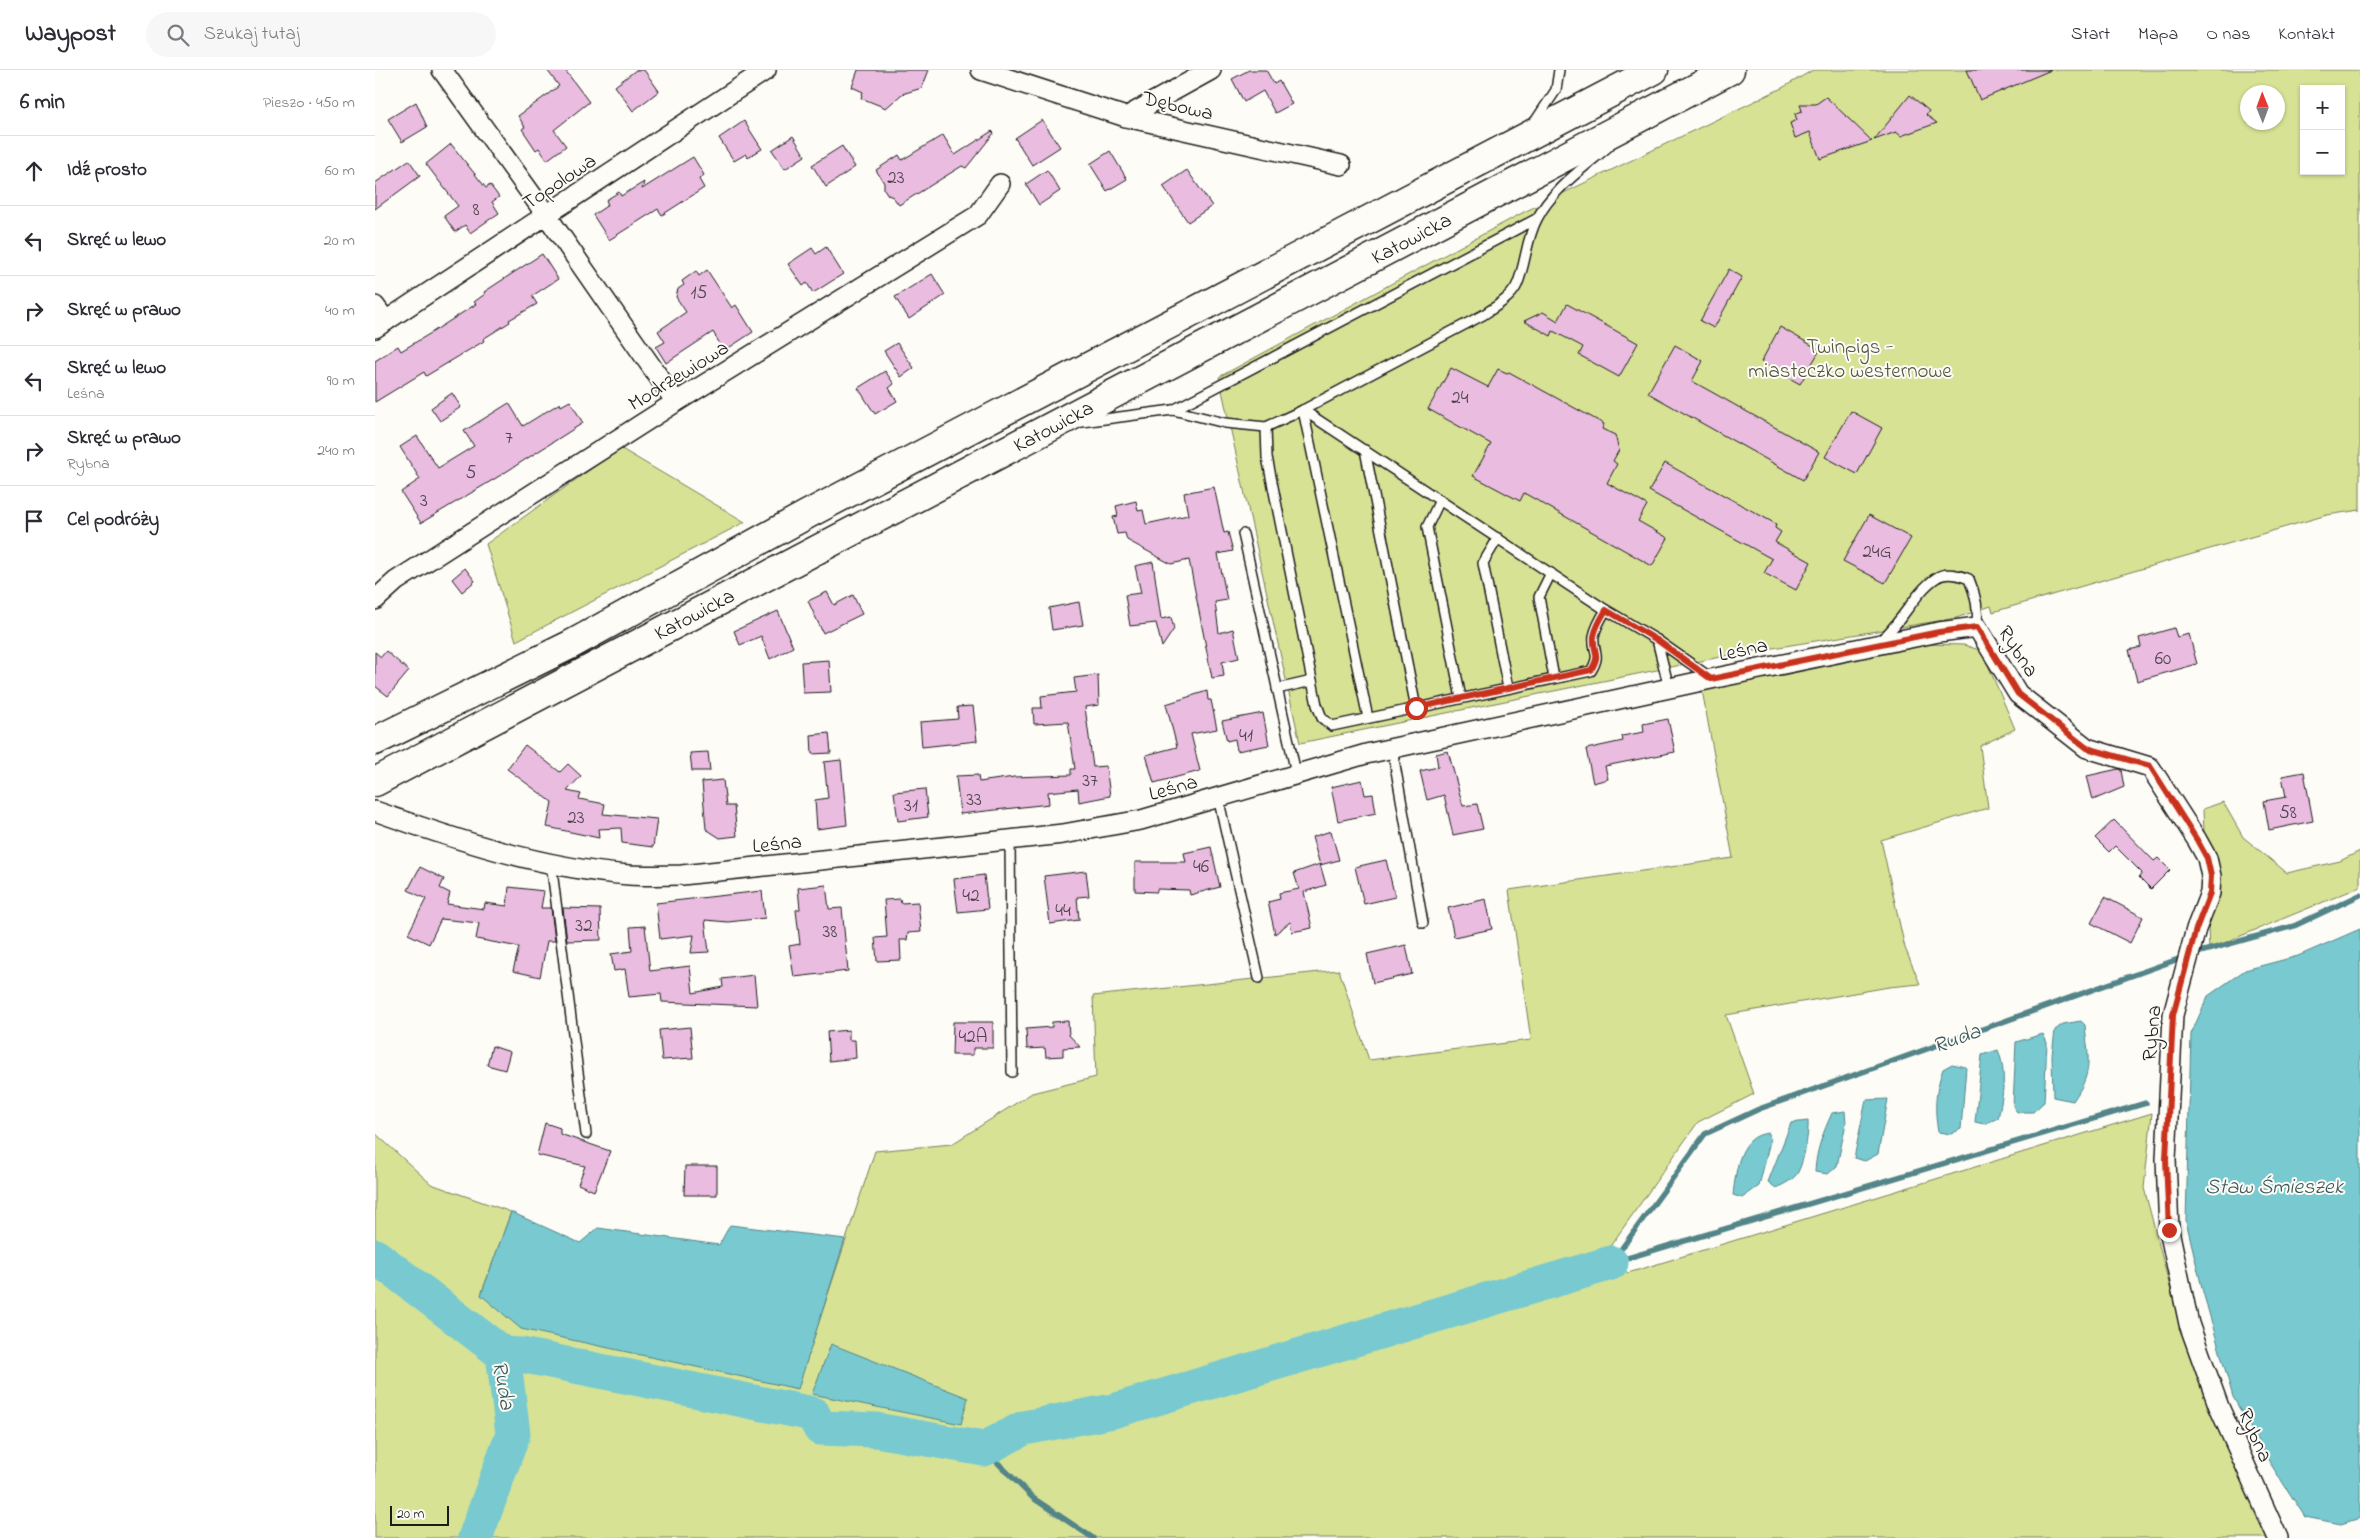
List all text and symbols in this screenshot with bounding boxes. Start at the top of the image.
search box [146,12,496,57]
text: Waypost [25,17,116,52]
icon: search [164,21,192,49]
text: Szukaj tutaj [204,21,299,48]
text: Start [2071,22,2110,48]
text: Mapa [2138,22,2178,48]
text: O nas [2206,22,2250,48]
text: Kontakt [2278,22,2335,48]
street label: Dębowa [1138,84,1216,130]
north arrow [2240,85,2285,130]
map controls [2300,85,2345,175]
button: + [2300,85,2345,130]
text: 6 min [20,88,65,118]
text: Pieszo · 450 m [263,91,355,115]
button: − [2300,130,2345,175]
street label: Topolowa [517,147,603,218]
icon: ahead [20,157,48,185]
text: Idź prosto [67,157,147,184]
text: 60 m [325,159,355,183]
house number: 23 [887,165,905,192]
house number: 8 [472,197,480,224]
street label: Katowicka [1367,206,1457,273]
icon: left [20,227,48,255]
text: Skręć w lewo [67,227,166,254]
text: 20 m [324,229,355,253]
house number: 15 [691,280,708,307]
icon: right [20,297,48,325]
text: Skręć w prawo [67,297,181,324]
text: 40 m [325,299,355,323]
park label: Twinpigs - miasteczko westernowe [1748,333,1952,387]
street label: Modrzewiowa [623,334,735,420]
text: Skręć w lewo [67,355,166,382]
icon: left [20,367,48,395]
text: 90 m [327,369,355,393]
text: Leśna [67,382,105,406]
house number: 24 [1451,385,1469,412]
street label: Katowicka [1009,394,1099,461]
text: Skręć w prawo [67,425,181,452]
house number: 7 [505,425,513,452]
icon: right [20,437,48,465]
text: 240 m [317,439,355,463]
text: Rybna [67,452,110,476]
house number: 5 [466,460,477,487]
house number: 3 [420,488,428,515]
icon: arrive [20,507,48,535]
text: Cel podróży [67,507,159,534]
house number: 24G [1862,539,1892,566]
street label: Katowicka [650,582,740,649]
street label: Rybna [1988,620,2045,685]
street label: Leśna [1716,631,1771,671]
house number: 60 [2155,646,2171,673]
route start [1405,697,1428,720]
house number: 41 [1239,723,1253,750]
house number: 37 [1082,768,1098,795]
street label: Leśna [1146,768,1202,810]
house number: 33 [966,787,982,814]
house number: 31 [904,793,918,820]
house number: 58 [2279,800,2297,827]
house number: 23 [567,805,585,832]
street label: Leśna [751,827,803,862]
house number: 46 [1193,854,1209,881]
house number: 42 [962,883,980,910]
house number: 44 [1055,898,1071,925]
house number: 32 [575,913,593,940]
house number: 38 [823,919,837,946]
street label: Rybna [2136,1004,2172,1063]
water label: Ruda [1929,1016,1987,1063]
house number: 42A [959,1024,987,1051]
water label: Staw Śmieszek [2205,1172,2344,1204]
route end [2158,1219,2181,1242]
water label: Ruda [482,1359,522,1413]
street label: Rybna [2227,1404,2279,1468]
scale bar [390,1503,449,1526]
text: 20 m [397,1504,424,1525]

